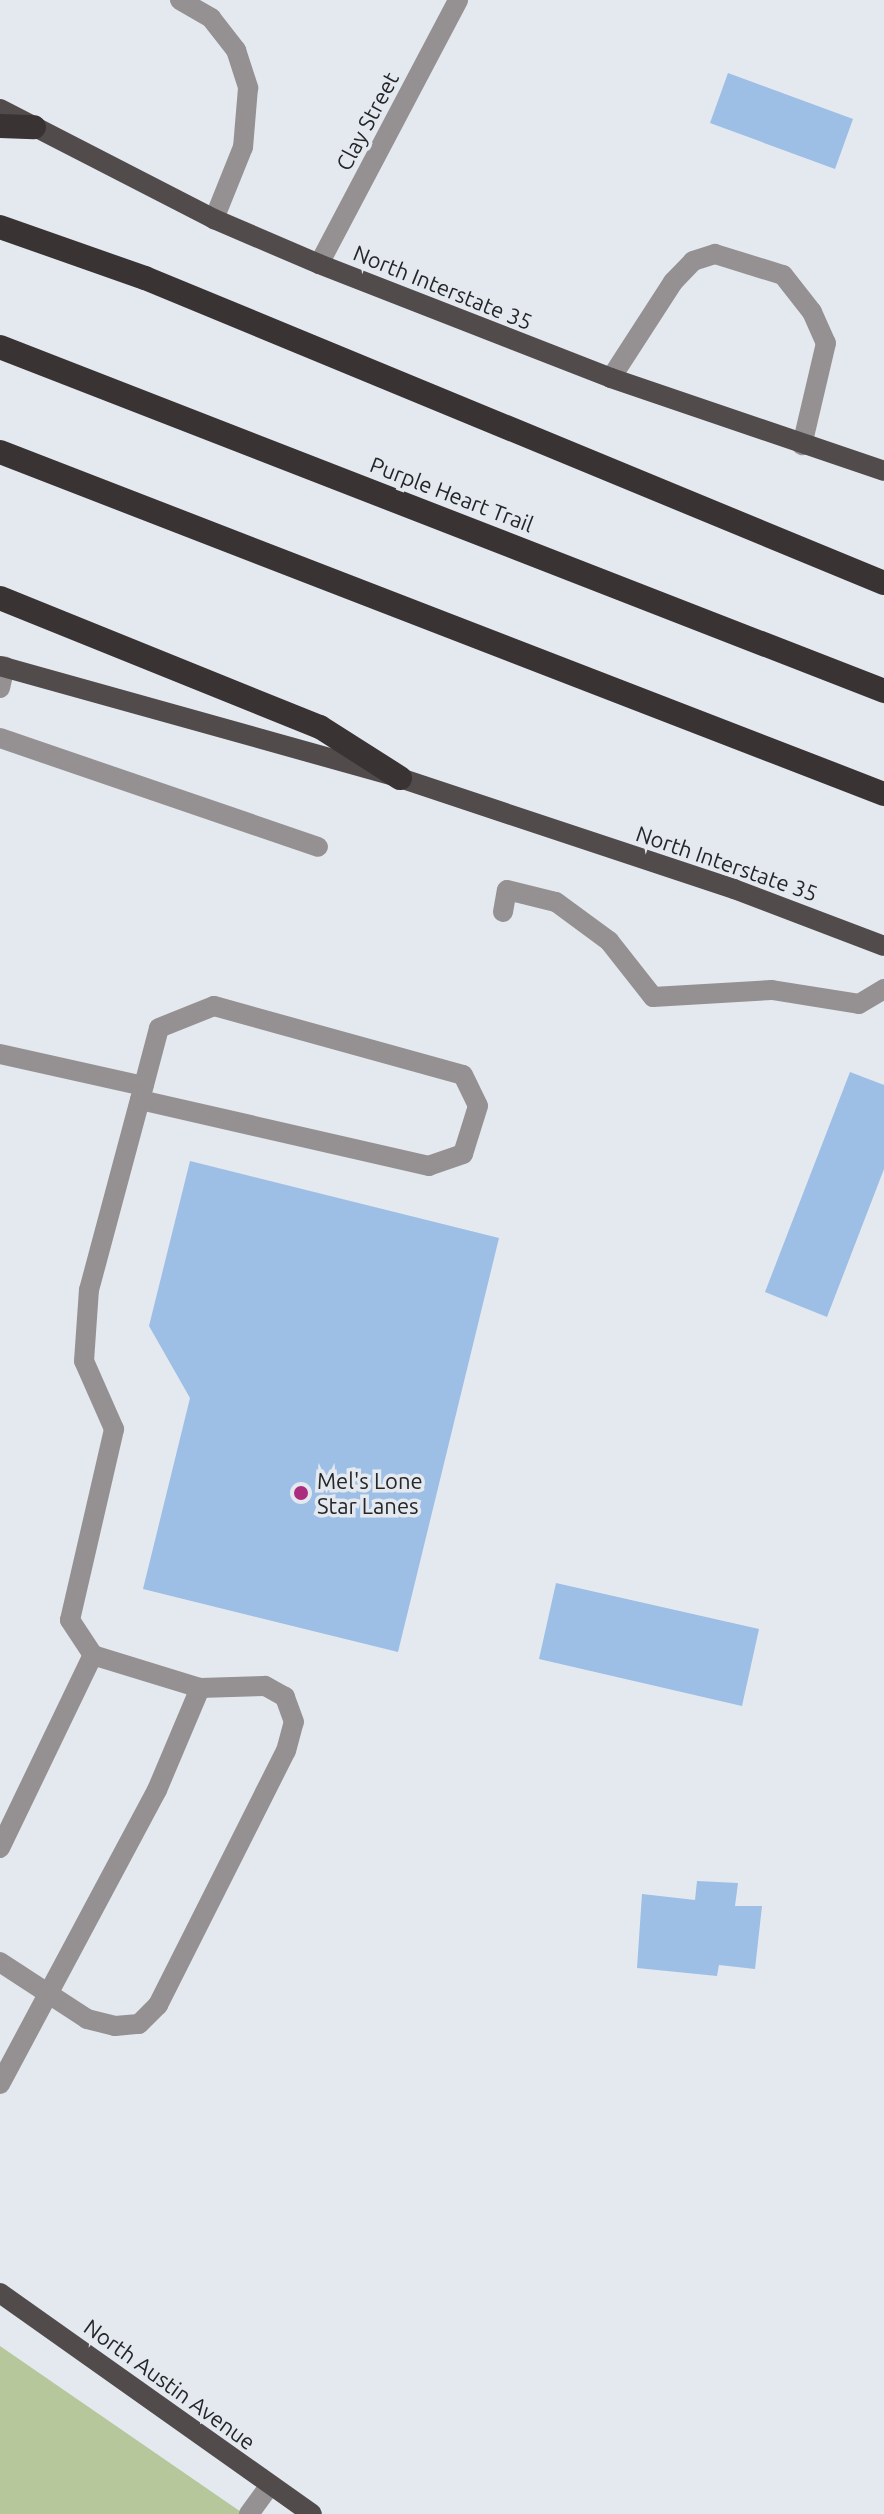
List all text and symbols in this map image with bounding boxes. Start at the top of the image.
street label: Clay Street [330,67,404,175]
street label: North Interstate 35 [350,239,536,335]
street label: Purple Heart Trail [367,451,537,537]
street label: North Interstate 35 [633,820,821,906]
place label: Mel's Lone Star Lanes [317,1467,423,1518]
marker: Mel's Lone Star Lanes [292,1484,310,1502]
street label: North Austin Avenue [79,2313,261,2455]

